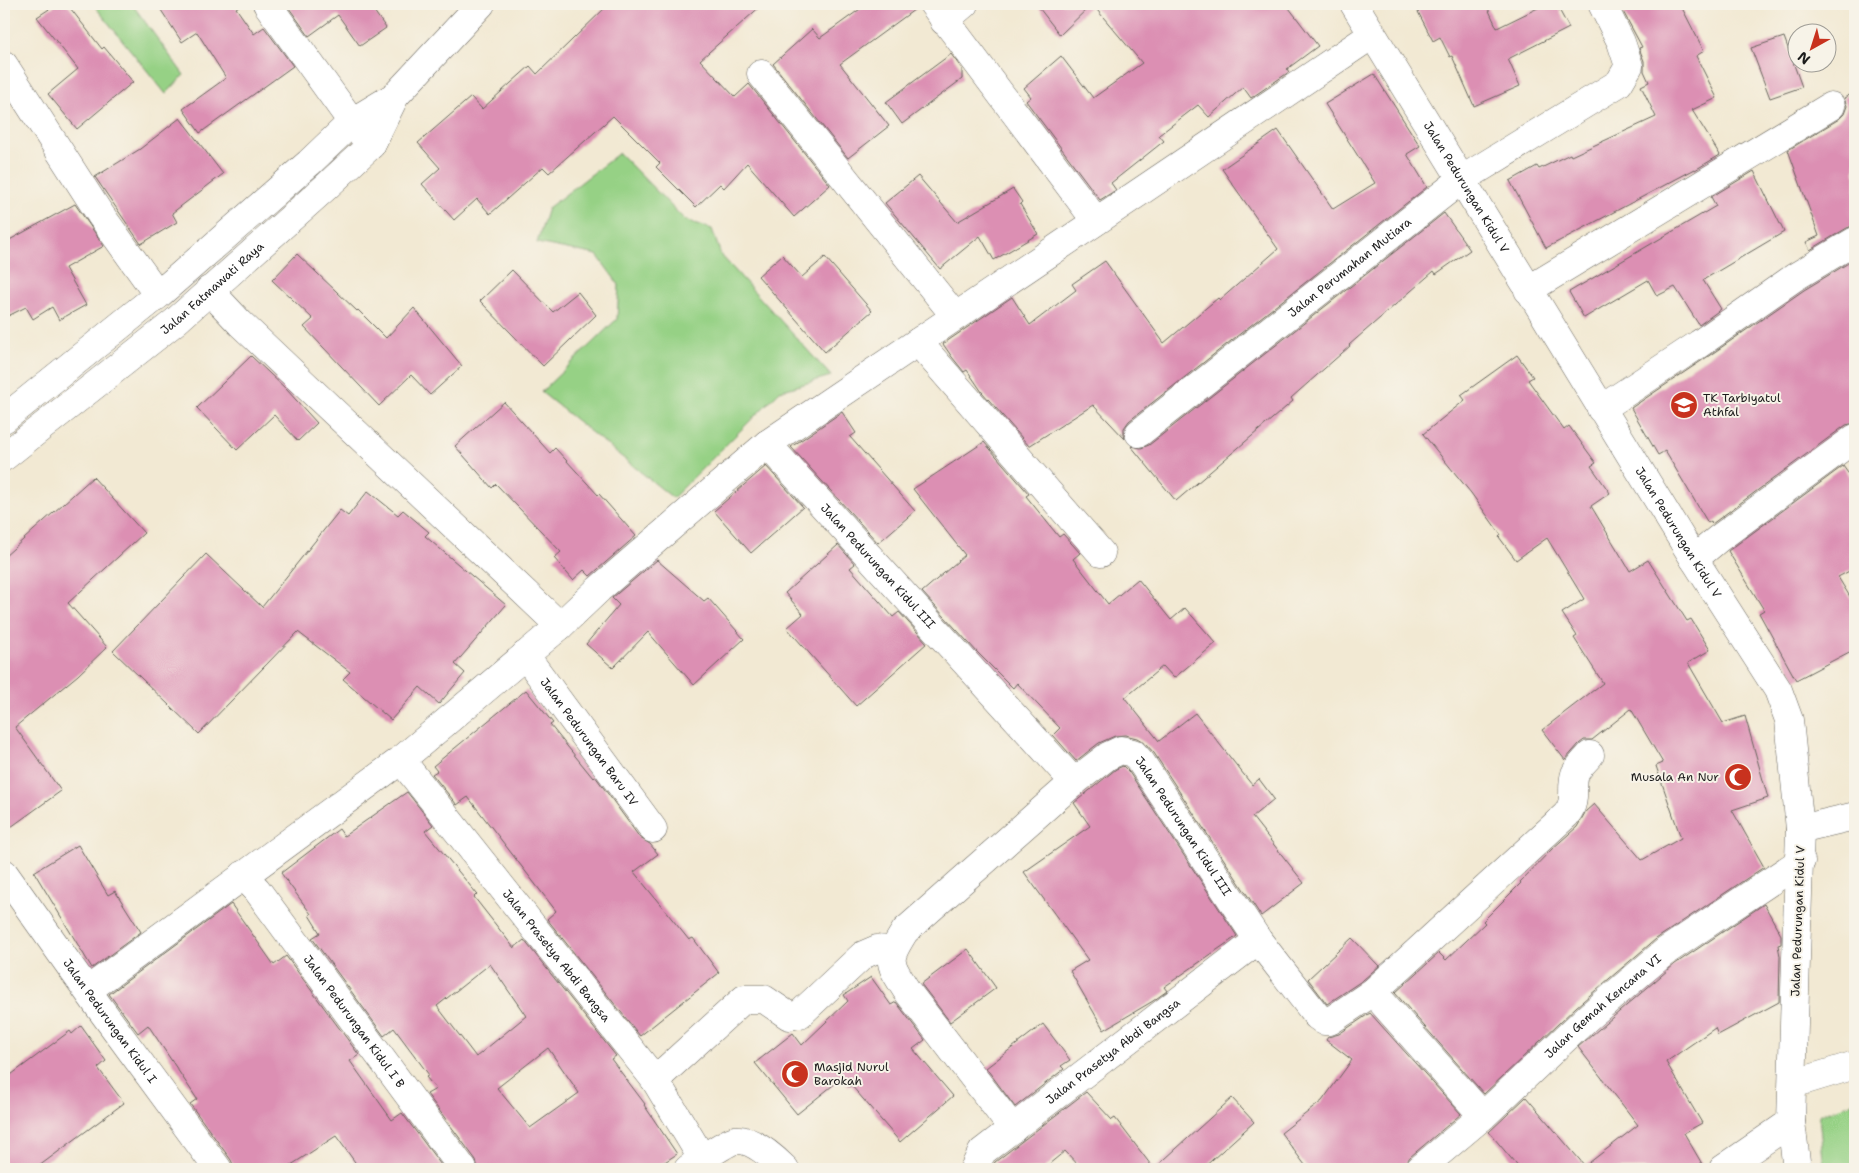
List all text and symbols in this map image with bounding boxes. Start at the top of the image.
north arrow [1786,22,1836,72]
text: N [1794,48,1814,69]
street label: Jalan Pedurungan Kidul V [1420,119,1513,256]
street label: Jalan Perumahan Mutiara [1285,214,1415,321]
street label: Jalan Fatmawati Raya [157,238,268,338]
school or university icon: TK Tarbiyatul Athfal [1669,390,1699,420]
place label: TK Tarbiyatul Athfal [1703,390,1781,420]
street label: Jalan Pedurungan Kidul V [1632,464,1725,601]
street label: Jalan Pedurungan Kidul III [817,500,939,632]
street label: Jalan Pedurungan Baru IV [537,675,641,809]
street label: Jalan Pedurungan Kidul III [1132,753,1235,899]
mosque icon: Musala An Nur [1723,762,1753,792]
place label: Musala An Nur [1631,769,1719,785]
street label: Jalan Pedurungan Kidul V [1787,845,1809,997]
street label: Jalan Prasetya Abdi Bangsa [499,886,614,1026]
street label: Jalan Gemah Kencana VI [1541,950,1665,1062]
street label: Jalan Pedurungan Kidul I B [300,952,408,1091]
street label: Jalan Pedurungan Kidul I [59,956,161,1087]
street label: Jalan Prasetya Abdi Bangsa [1043,994,1184,1108]
mosque icon: Masjid Nurul Barokah [780,1059,810,1089]
place label: Masjid Nurul Barokah [814,1059,889,1089]

